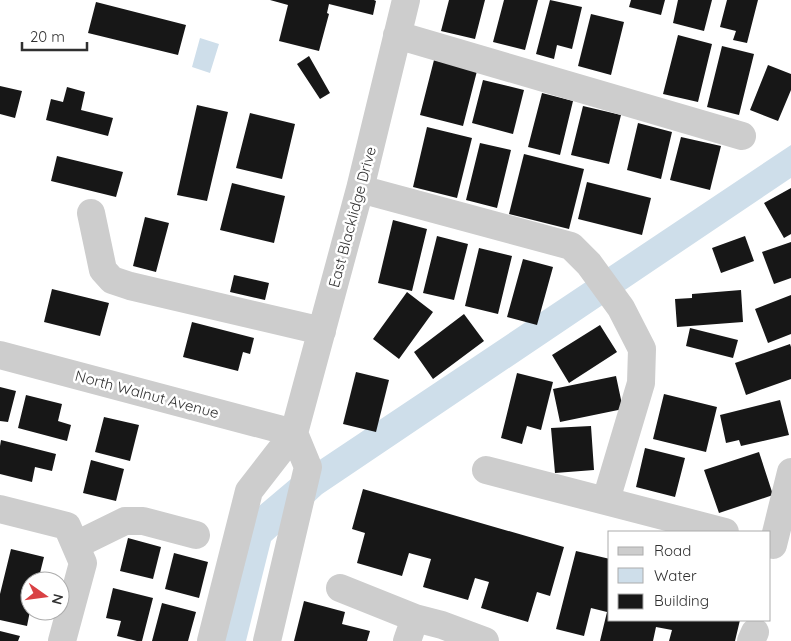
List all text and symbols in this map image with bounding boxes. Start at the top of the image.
scale bar [22,20,88,52]
text: 20 m [30,27,65,46]
street label: East Blacklidge Drive [324,144,380,290]
street label: North Walnut Avenue [73,366,221,422]
legend [608,531,771,621]
text: Road [654,541,691,560]
text: Water [654,566,697,585]
north arrow [20,571,70,621]
text: Building [654,591,709,610]
text: N [48,592,68,606]

